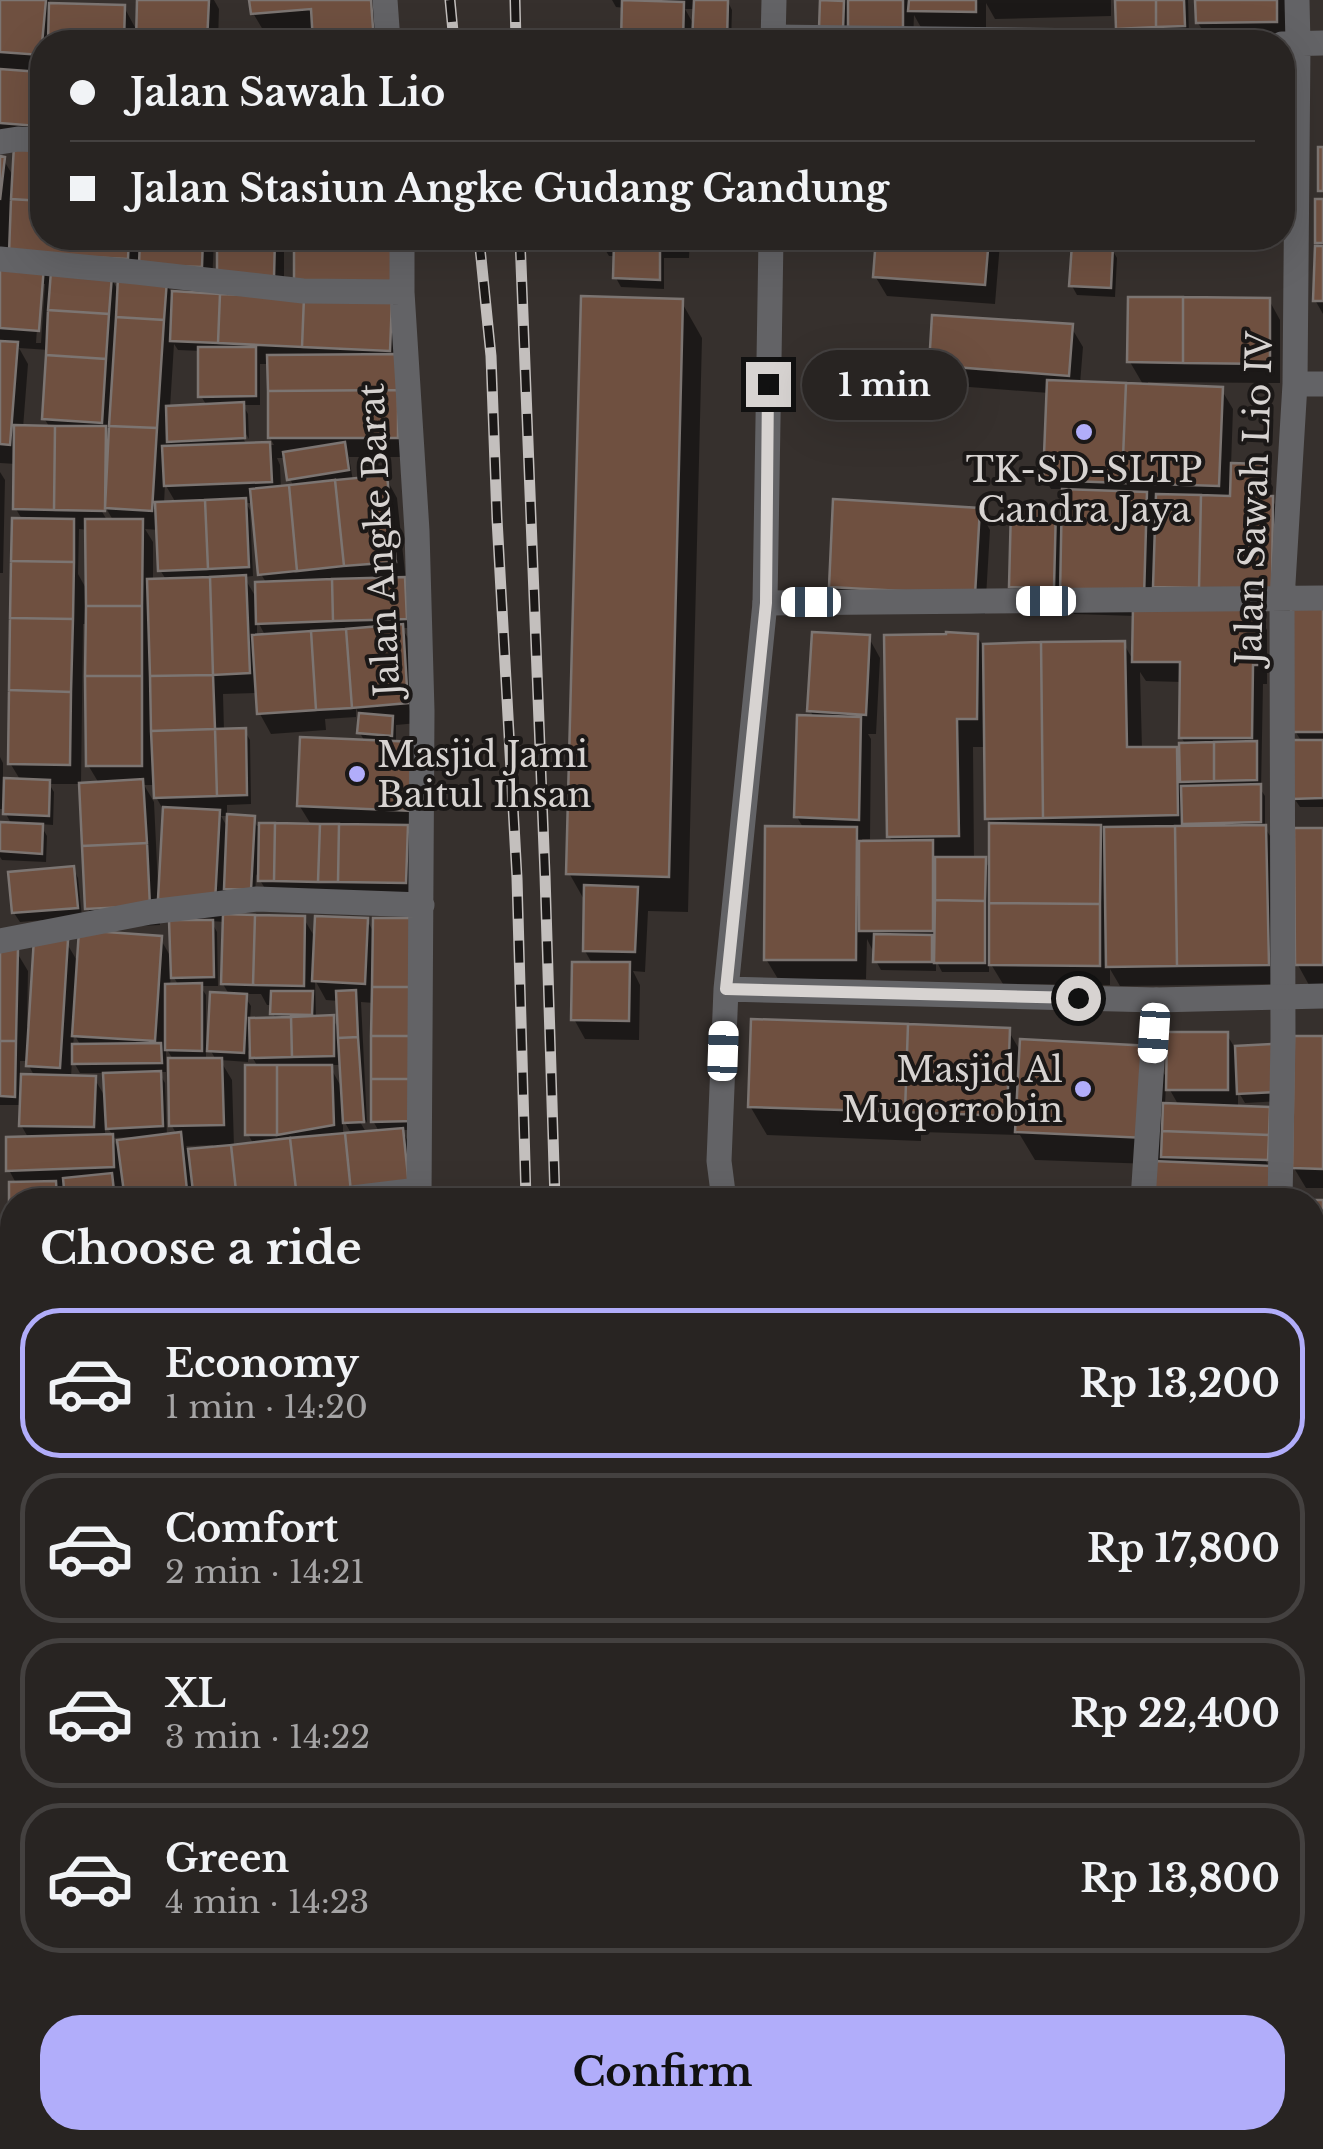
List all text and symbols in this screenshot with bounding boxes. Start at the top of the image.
text: Jalan Sawah Lio [130,69,445,116]
text: Jalan Stasiun Angke Gudang Gandung [130,165,889,212]
street label: Jalan Sawah Lio IV [1227,330,1281,669]
callout: 1 min [803,349,968,419]
route end [746,362,791,407]
text: 1 min [838,365,931,405]
street label: Jalan Angke Barat [349,382,409,702]
marker: TK-SD-SLTP Candra Jaya [1073,421,1095,443]
place label: TK-SD-SLTP Candra Jaya [966,448,1202,531]
car [1016,586,1076,616]
car [781,587,841,617]
place label: Masjid Jami Baitul Ihsan [377,733,591,816]
marker: Masjid Jami Baitul Ihsan [346,763,368,785]
route start [1056,976,1101,1021]
car [1137,1002,1171,1064]
car [707,1020,739,1082]
place label: Masjid Al Muqorrobin [842,1048,1063,1131]
marker: Masjid Al Muqorrobin [1072,1078,1094,1100]
text: Choose a ride [40,1220,362,1276]
icon: car [45,1338,135,1428]
text: Economy [165,1340,359,1387]
text: Rp 13,200 [1080,1360,1280,1407]
text: 1 min · 14:20 [165,1387,368,1427]
icon: car [45,1503,135,1593]
text: Comfort [165,1505,338,1552]
text: Rp 17,800 [1087,1525,1280,1572]
text: 2 min · 14:21 [165,1552,365,1592]
icon: car [45,1668,135,1758]
text: XL [165,1670,226,1717]
text: Rp 22,400 [1070,1690,1280,1737]
text: 3 min · 14:22 [165,1717,370,1757]
icon: car [45,1833,135,1923]
text: Green [165,1835,289,1882]
text: Rp 13,800 [1080,1855,1280,1902]
text: 4 min · 14:23 [165,1882,369,1922]
button: Confirm [40,2015,1285,2130]

